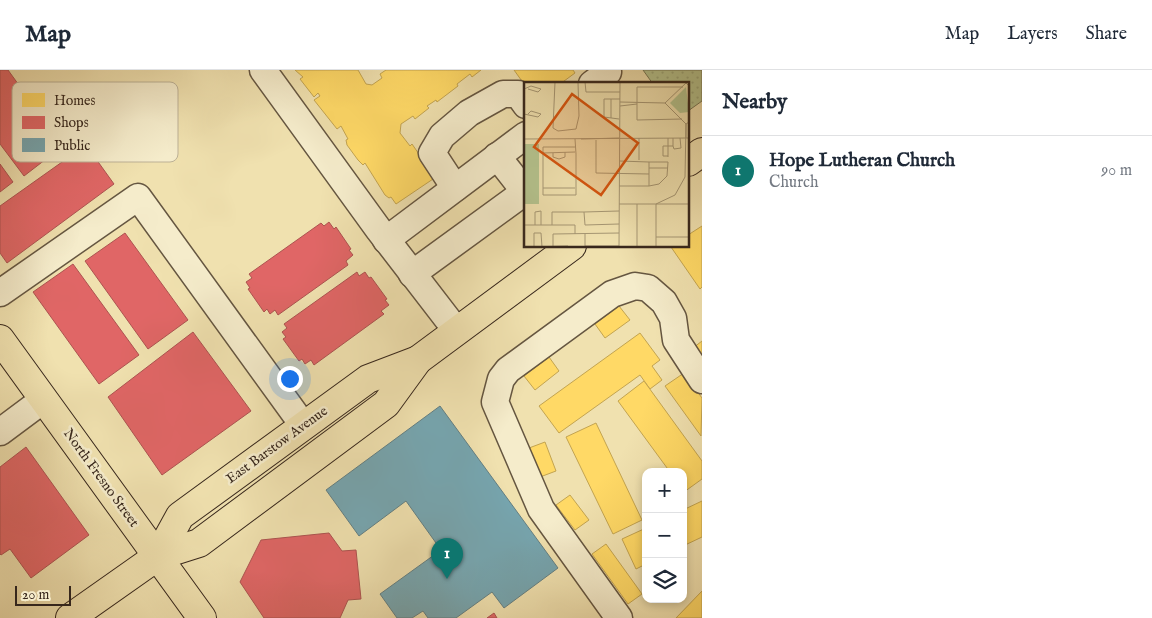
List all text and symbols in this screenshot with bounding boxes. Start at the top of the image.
text: Map [25,19,71,50]
text: Map [945,23,979,46]
text: Layers [1007,23,1058,46]
text: Share [1086,23,1127,46]
legend [12,82,178,162]
inset map [524,82,690,248]
text: Nearby [722,89,787,116]
text: Homes [54,92,96,110]
text: Shops [54,114,89,132]
text: Public [54,137,90,155]
text: Hope Lutheran Church [769,149,955,173]
text: 1 [735,161,741,181]
text: 90 m [1101,161,1132,181]
text: Church [769,173,818,193]
your location [277,366,303,392]
street label: East Barstow Avenue [223,402,332,488]
street label: North Fresno Street [59,425,143,531]
map controls [642,468,687,603]
button: + [642,468,687,513]
button: − [642,513,687,558]
pin: 1 [431,538,463,579]
button: layers [642,558,687,603]
scale bar [15,583,71,606]
text: 20 m [22,586,49,604]

